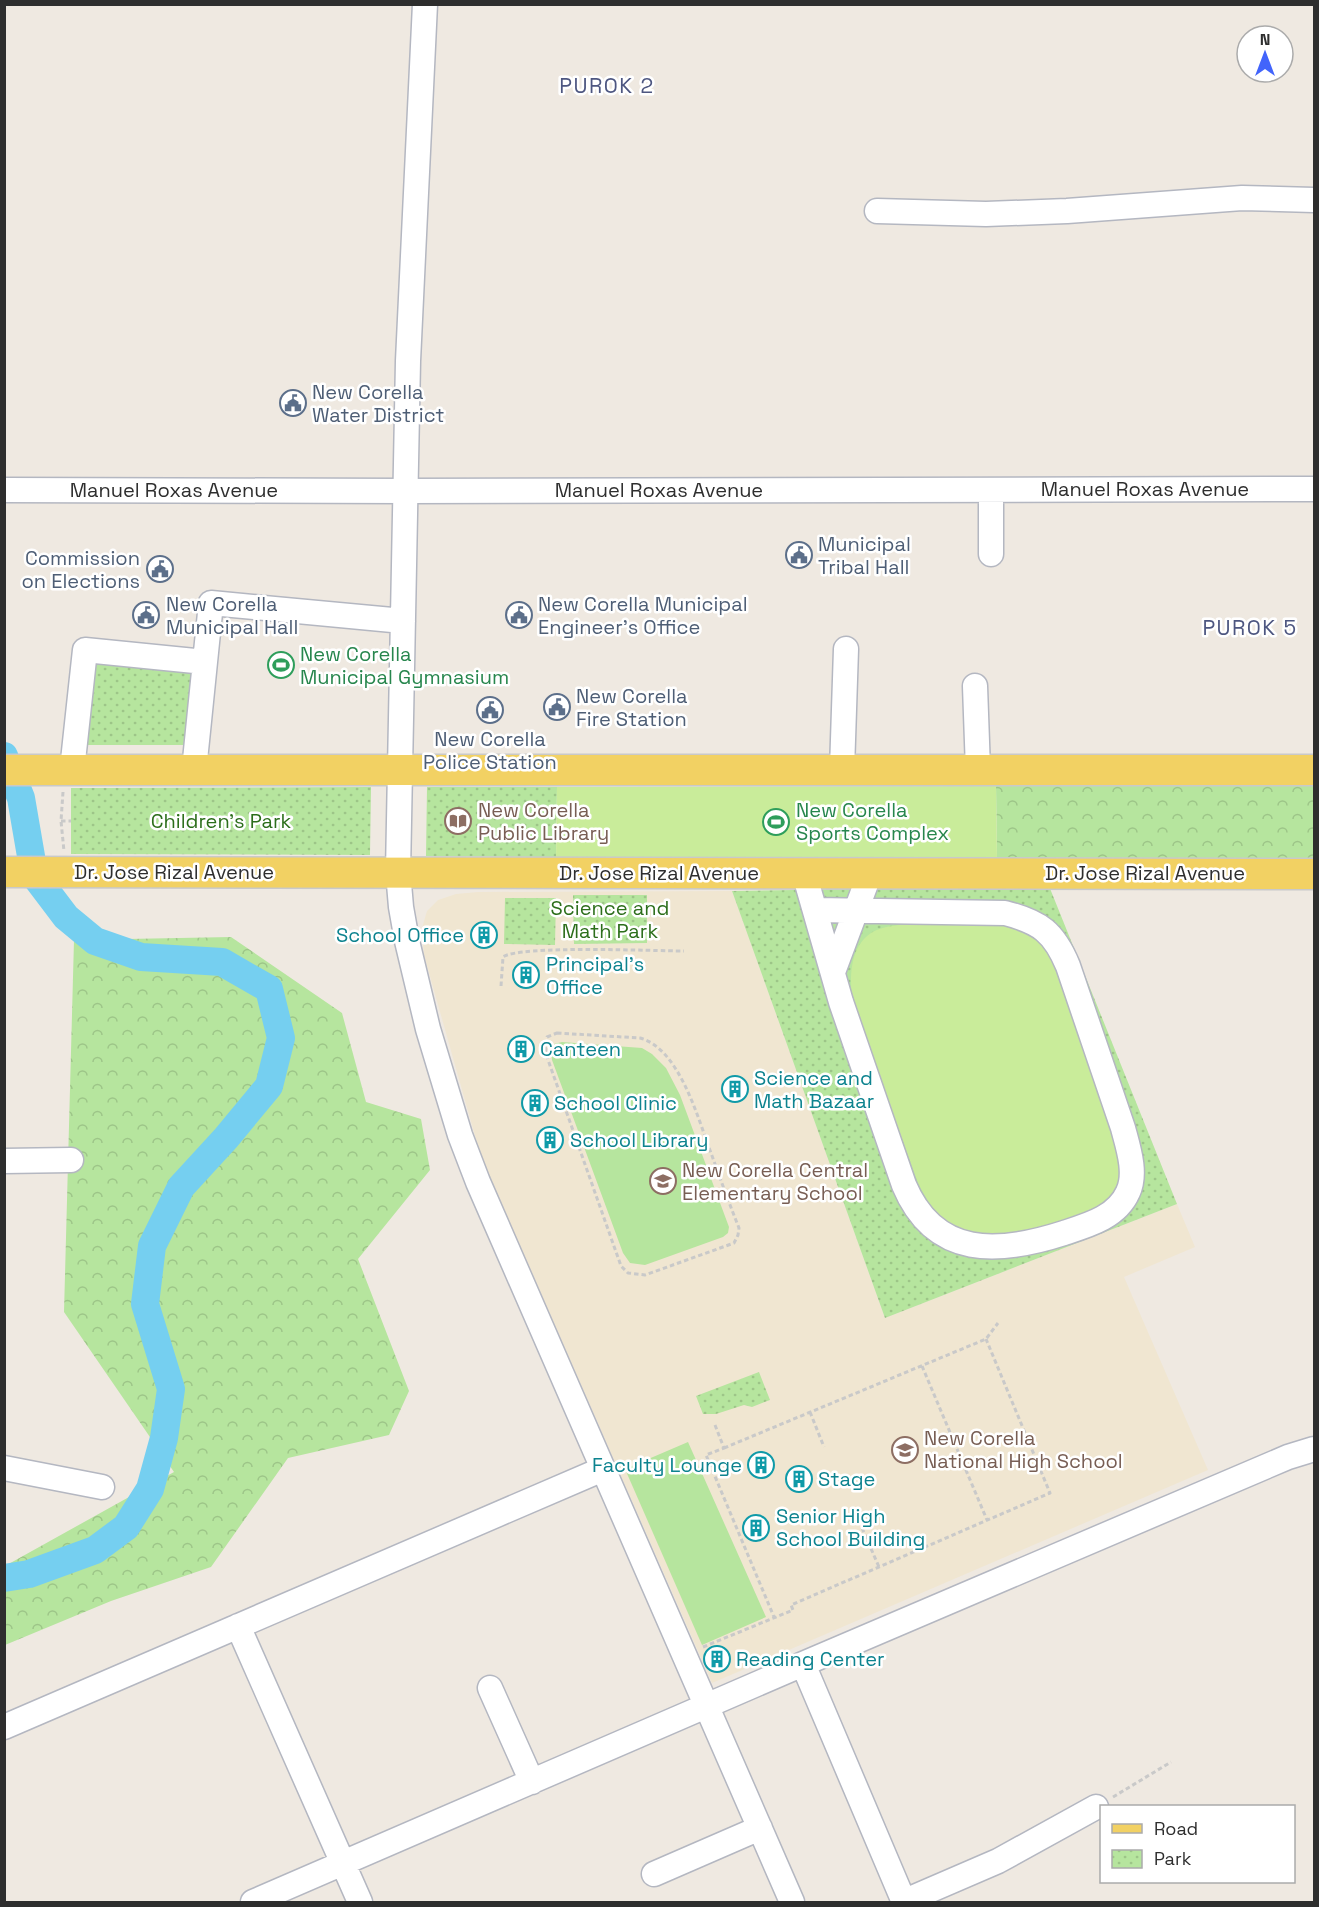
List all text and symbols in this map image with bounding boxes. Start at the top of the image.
north arrow [1235,24,1295,84]
text: N [1260,29,1270,50]
district label: PUROK 2 [559,72,655,99]
place label: New Corella Water District [312,379,444,428]
public building icon: New Corella Water District [278,388,308,418]
street label: Manuel Roxas Avenue [1041,476,1249,502]
street label: Manuel Roxas Avenue [70,477,278,503]
street label: Manuel Roxas Avenue [555,477,763,503]
place label: Municipal Tribal Hall [818,531,911,580]
public building icon: Municipal Tribal Hall [784,540,814,570]
place label: Commission on Elections [21,545,140,594]
public building icon: Commission on Elections [145,554,175,584]
place label: New Corella Municipal Hall [166,591,298,640]
place label: New Corella Municipal Engineer's Office [538,591,748,640]
public building icon: New Corella Municipal Hall [131,600,161,630]
public building icon: New Corella Municipal Engineer's Office [504,600,534,630]
district label: PUROK 5 [1202,614,1298,641]
place label: New Corella Municipal Gymnasium [300,641,509,690]
sports icon: New Corella Municipal Gymnasium [266,650,296,680]
place label: New Corella Fire Station [576,683,688,732]
public building icon: New Corella Fire Station [542,692,572,722]
public building icon: New Corella Police Station [475,695,505,725]
place label: New Corella Police Station [423,726,557,775]
place label: New Corella Public Library [478,797,609,846]
place label: New Corella Sports Complex [796,797,949,846]
library icon: New Corella Public Library [443,806,473,836]
sports icon: New Corella Sports Complex [761,807,791,837]
park label: Children's Park [151,808,292,834]
street label: Dr. Jose Rizal Avenue [74,859,274,885]
street label: Dr. Jose Rizal Avenue [559,860,759,886]
street label: Dr. Jose Rizal Avenue [1045,860,1245,886]
park label: Science and Math Park [551,895,669,944]
building icon: School Office [469,920,499,950]
place label: School Office [336,922,464,948]
place label: Principal's Office [546,951,644,1000]
building icon: Principal's Office [511,960,541,990]
building icon: Canteen [506,1034,536,1064]
place label: Canteen [540,1036,621,1062]
place label: Science and Math Bazaar [754,1065,874,1114]
building icon: Science and Math Bazaar [720,1074,750,1104]
building icon: School Clinic [520,1088,550,1118]
place label: School Clinic [554,1090,677,1116]
building icon: School Library [535,1125,565,1155]
place label: School Library [570,1127,708,1153]
place label: New Corella Central Elementary School [682,1157,868,1206]
school or university icon: New Corella Central Elementary School [648,1166,678,1196]
place label: New Corella National High School [924,1425,1123,1474]
school or university icon: New Corella National High School [890,1435,920,1465]
building icon: Faculty Lounge [746,1450,776,1480]
place label: Faculty Lounge [592,1452,742,1478]
building icon: Stage [784,1464,814,1494]
place label: Stage [818,1466,875,1492]
place label: Senior High School Building [776,1503,925,1552]
building icon: Senior High School Building [741,1513,771,1543]
building icon: Reading Center [702,1644,732,1674]
place label: Reading Center [736,1646,885,1672]
legend [1100,1805,1295,1883]
text: Road [1154,1817,1198,1840]
text: Park [1154,1847,1192,1870]

